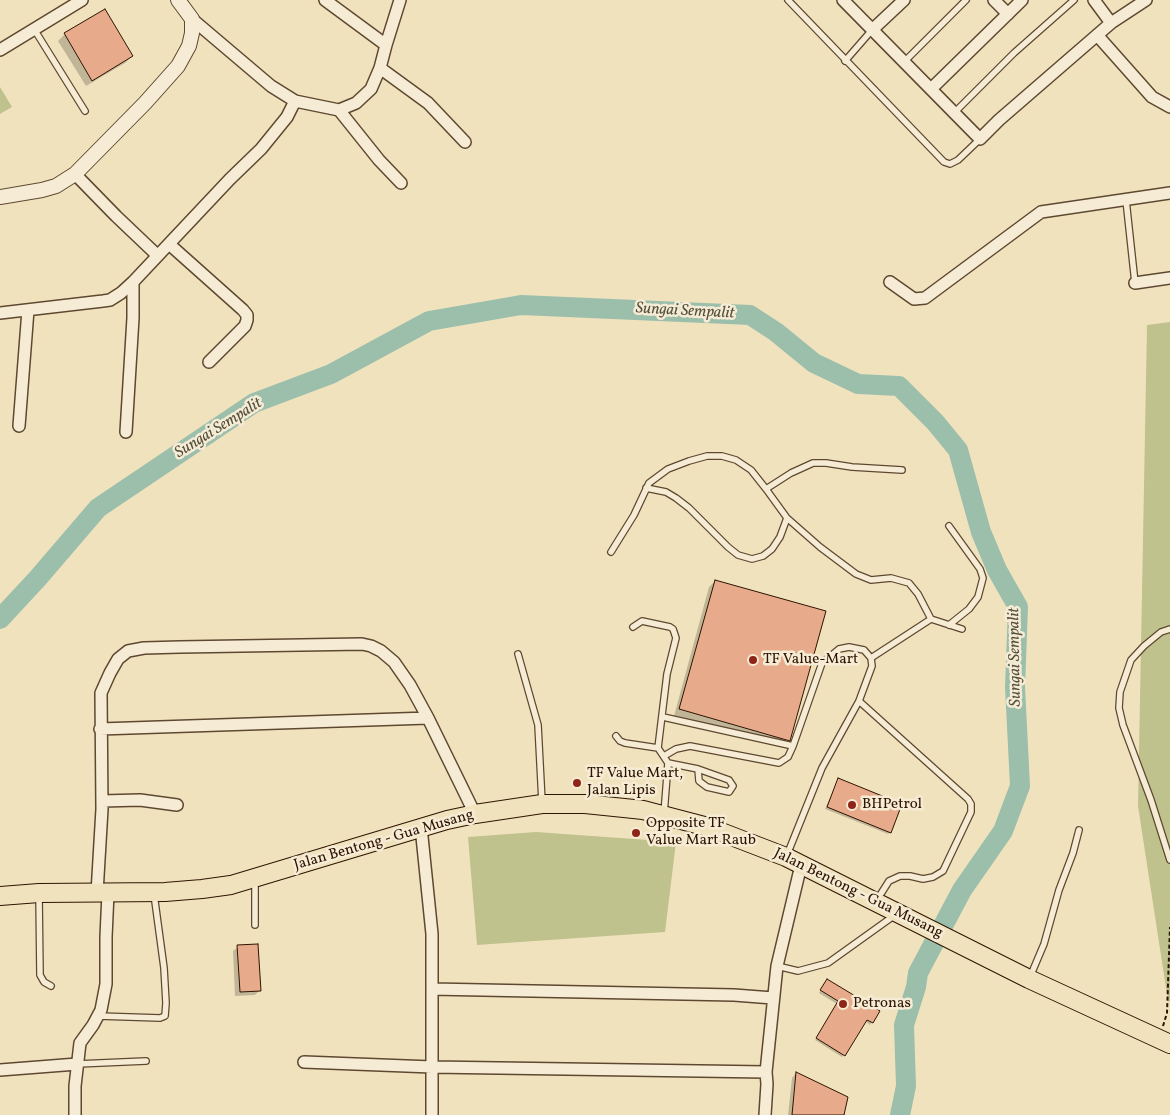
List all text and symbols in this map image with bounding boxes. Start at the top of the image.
water label: Sungai Sempalit [635,300,735,324]
water label: Sungai Sempalit [172,395,266,463]
water label: Sungai Sempalit [1006,607,1026,707]
place label: TF Value-Mart [763,651,858,669]
marker: TF Value-Mart [747,654,759,666]
place label: TF Value Mart, Jalan Lipis [587,765,683,800]
marker: TF Value Mart, Jalan Lipis [571,777,583,789]
place label: BHPetrol [862,796,922,814]
marker: BHPetrol [846,799,858,811]
street label: Jalan Bentong - Gua Musang [292,807,476,875]
place label: Opposite TF Value Mart Raub [646,815,756,850]
marker: Opposite TF Value Mart Raub [630,827,642,839]
street label: Jalan Bentong - Gua Musang [770,845,946,943]
place label: Petronas [853,995,911,1013]
marker: Petronas [837,998,849,1010]

